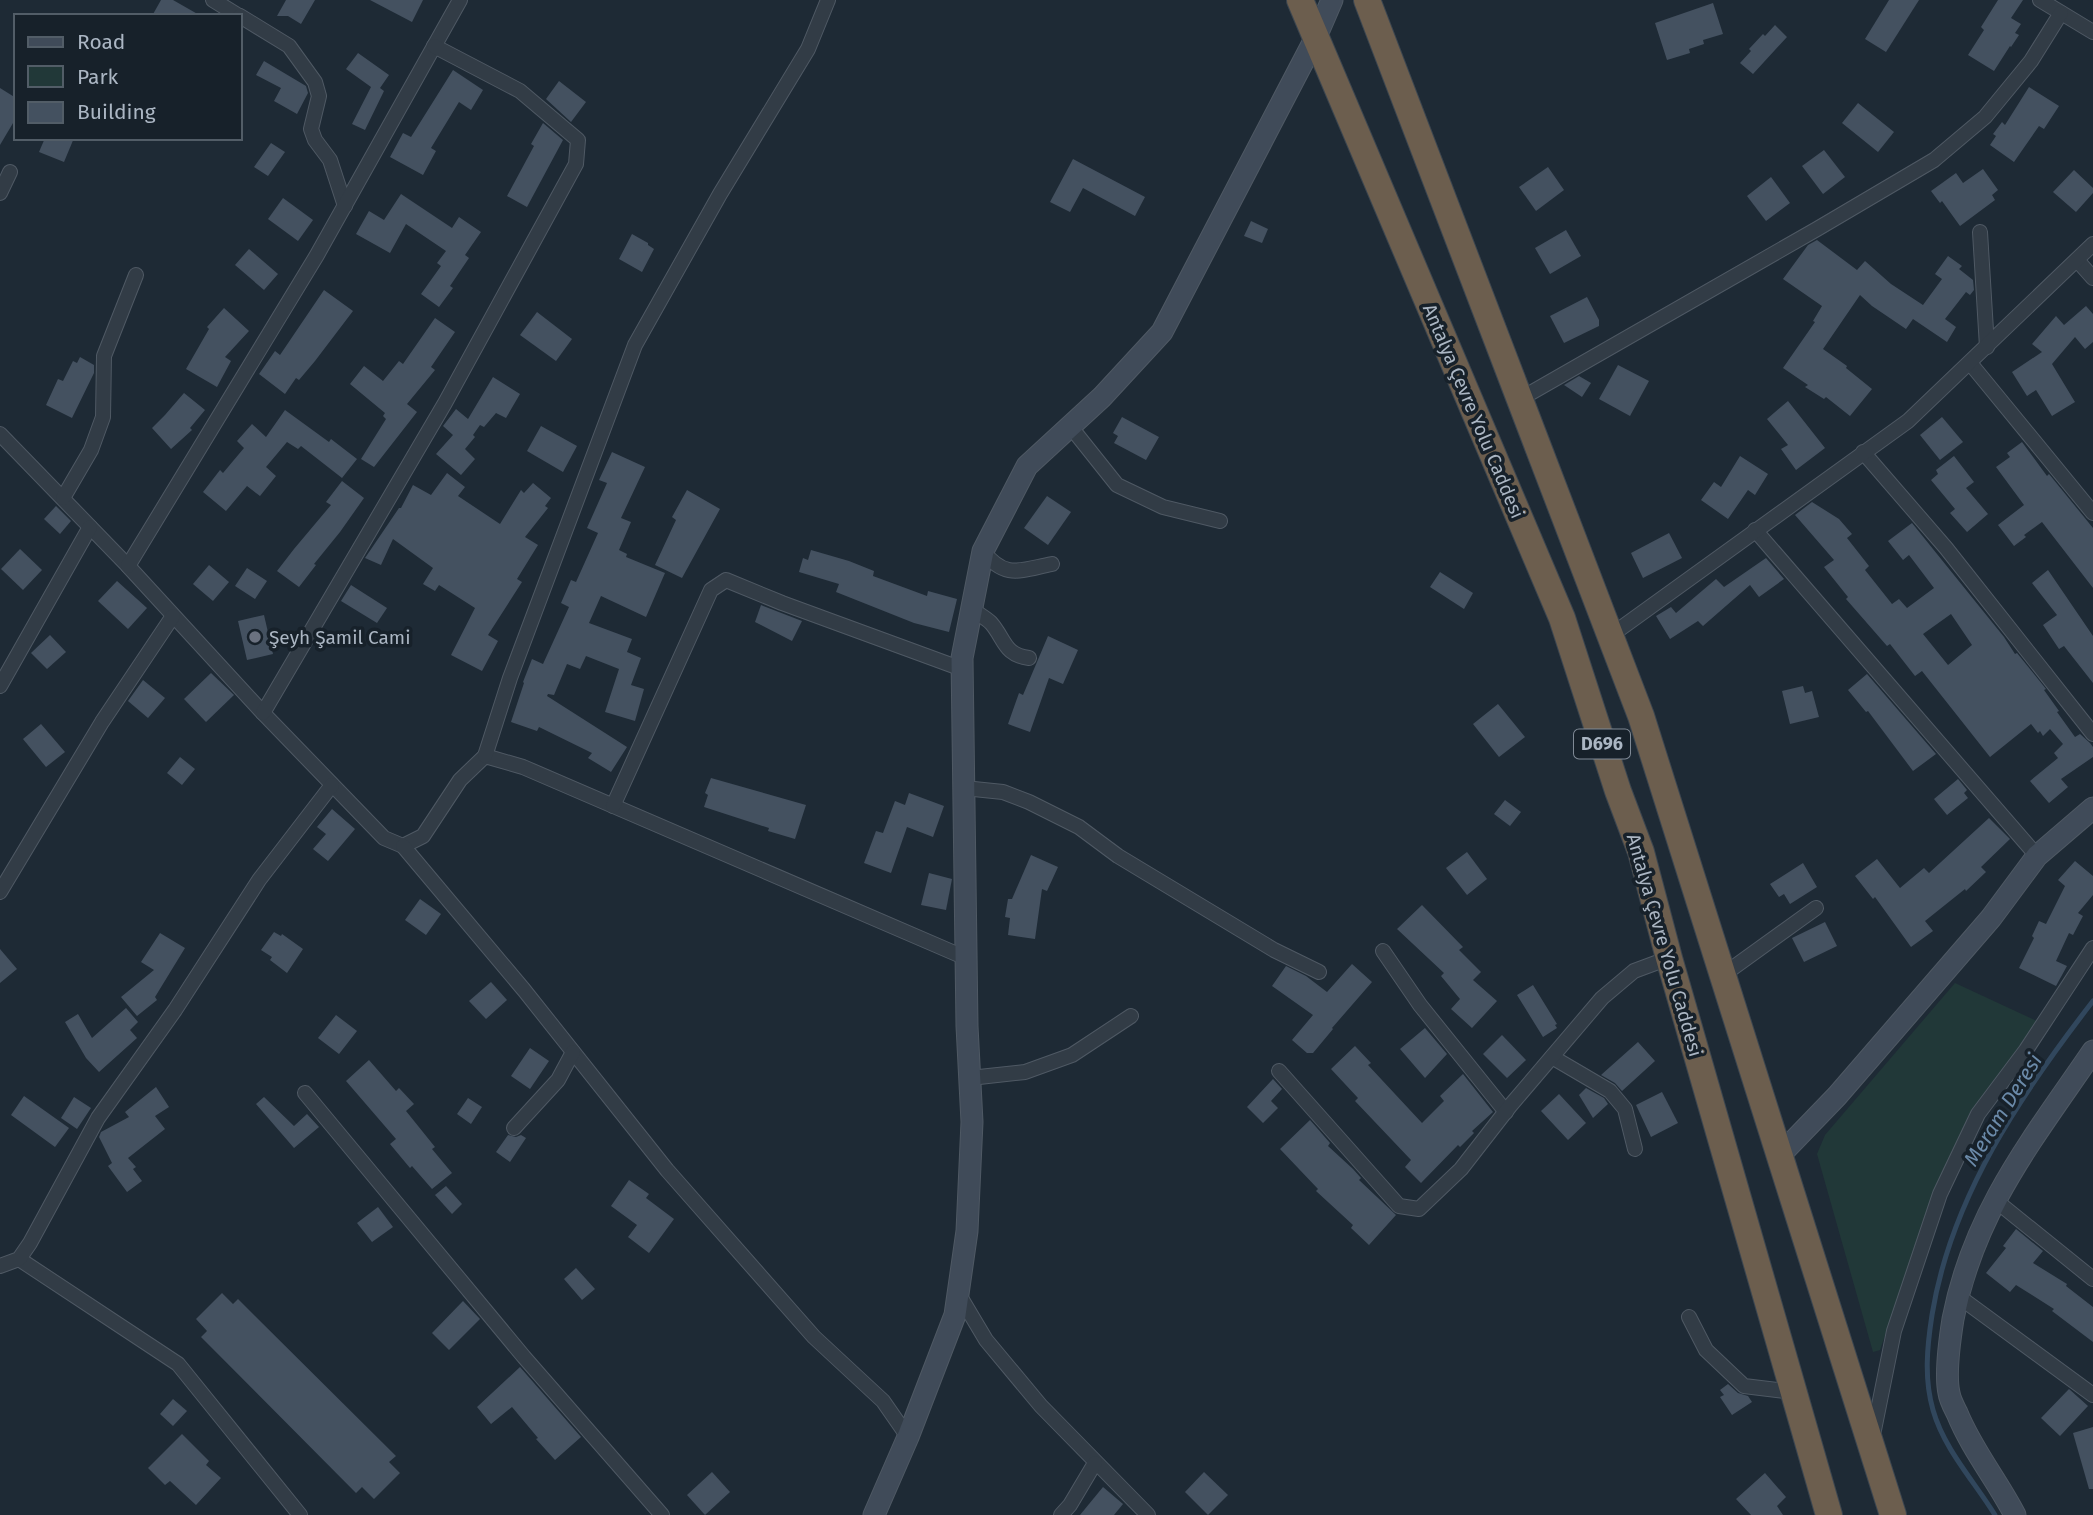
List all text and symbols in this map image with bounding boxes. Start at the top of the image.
legend [14,14,242,140]
text: Road [77,29,125,55]
text: Park [77,64,119,90]
text: Building [77,99,156,125]
street label: Antalya Çevre Yolu Caddesi [1418,300,1529,522]
place label: Şeyh Şamil Cami [269,626,411,649]
marker: Şeyh Şamil Cami [247,629,263,645]
road number: D696 [1574,730,1630,758]
street label: Antalya Çevre Yolu Caddesi [1622,831,1707,1059]
water label: Meram Deresi [1958,1049,2048,1171]

